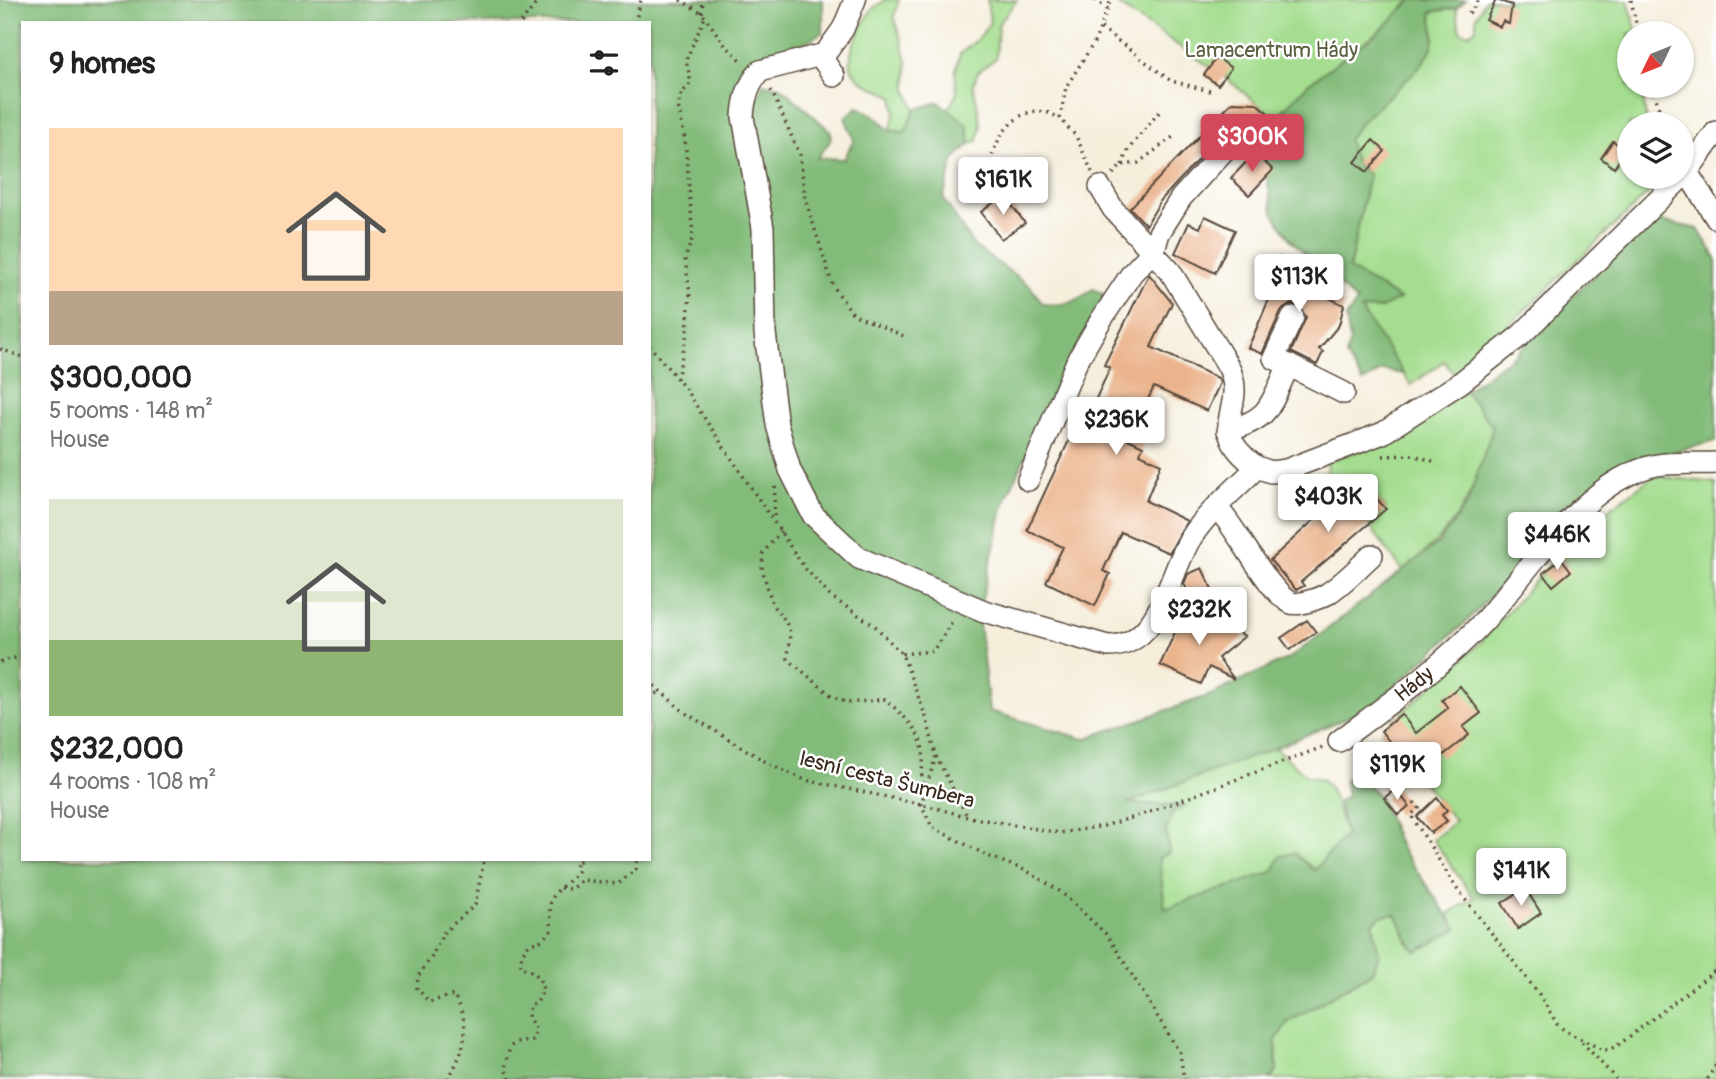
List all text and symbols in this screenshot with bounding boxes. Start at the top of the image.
north arrow [1617,21,1694,98]
map controls [1617,21,1694,189]
park label: Lamacentrum Hády [1184,37,1358,64]
icon: filters [585,44,623,82]
text: 9 homes [49,45,155,82]
button: layers [1617,112,1694,189]
pin: $300K [1203,114,1301,174]
text: $300K [1217,122,1287,151]
pin: $161K [954,158,1052,217]
text: $161K [974,165,1032,194]
icon: home [273,173,399,299]
pin: $113K [1250,254,1348,314]
text: $113K [1270,262,1328,291]
text: $300,000 [49,359,192,396]
text: 5 rooms · 148 m² [49,396,213,425]
pin: $236K [1067,398,1165,457]
text: $236K [1084,405,1148,434]
text: House [49,425,109,454]
pin: $403K [1279,475,1377,534]
text: $403K [1294,482,1362,511]
pin: $446K [1508,512,1606,572]
text: $446K [1524,520,1590,549]
icon: home [273,544,399,670]
pin: $232K [1150,588,1248,647]
text: $232K [1167,595,1231,624]
street label: Hády [1389,661,1439,708]
text: $232,000 [49,730,184,767]
pin: $119K [1348,742,1446,802]
street label: lesní cesta Šumbera [797,744,977,815]
text: $119K [1369,750,1425,779]
text: 4 rooms · 108 m² [49,767,216,796]
text: House [49,796,109,825]
pin: $141K [1472,848,1570,908]
text: $141K [1492,856,1550,885]

